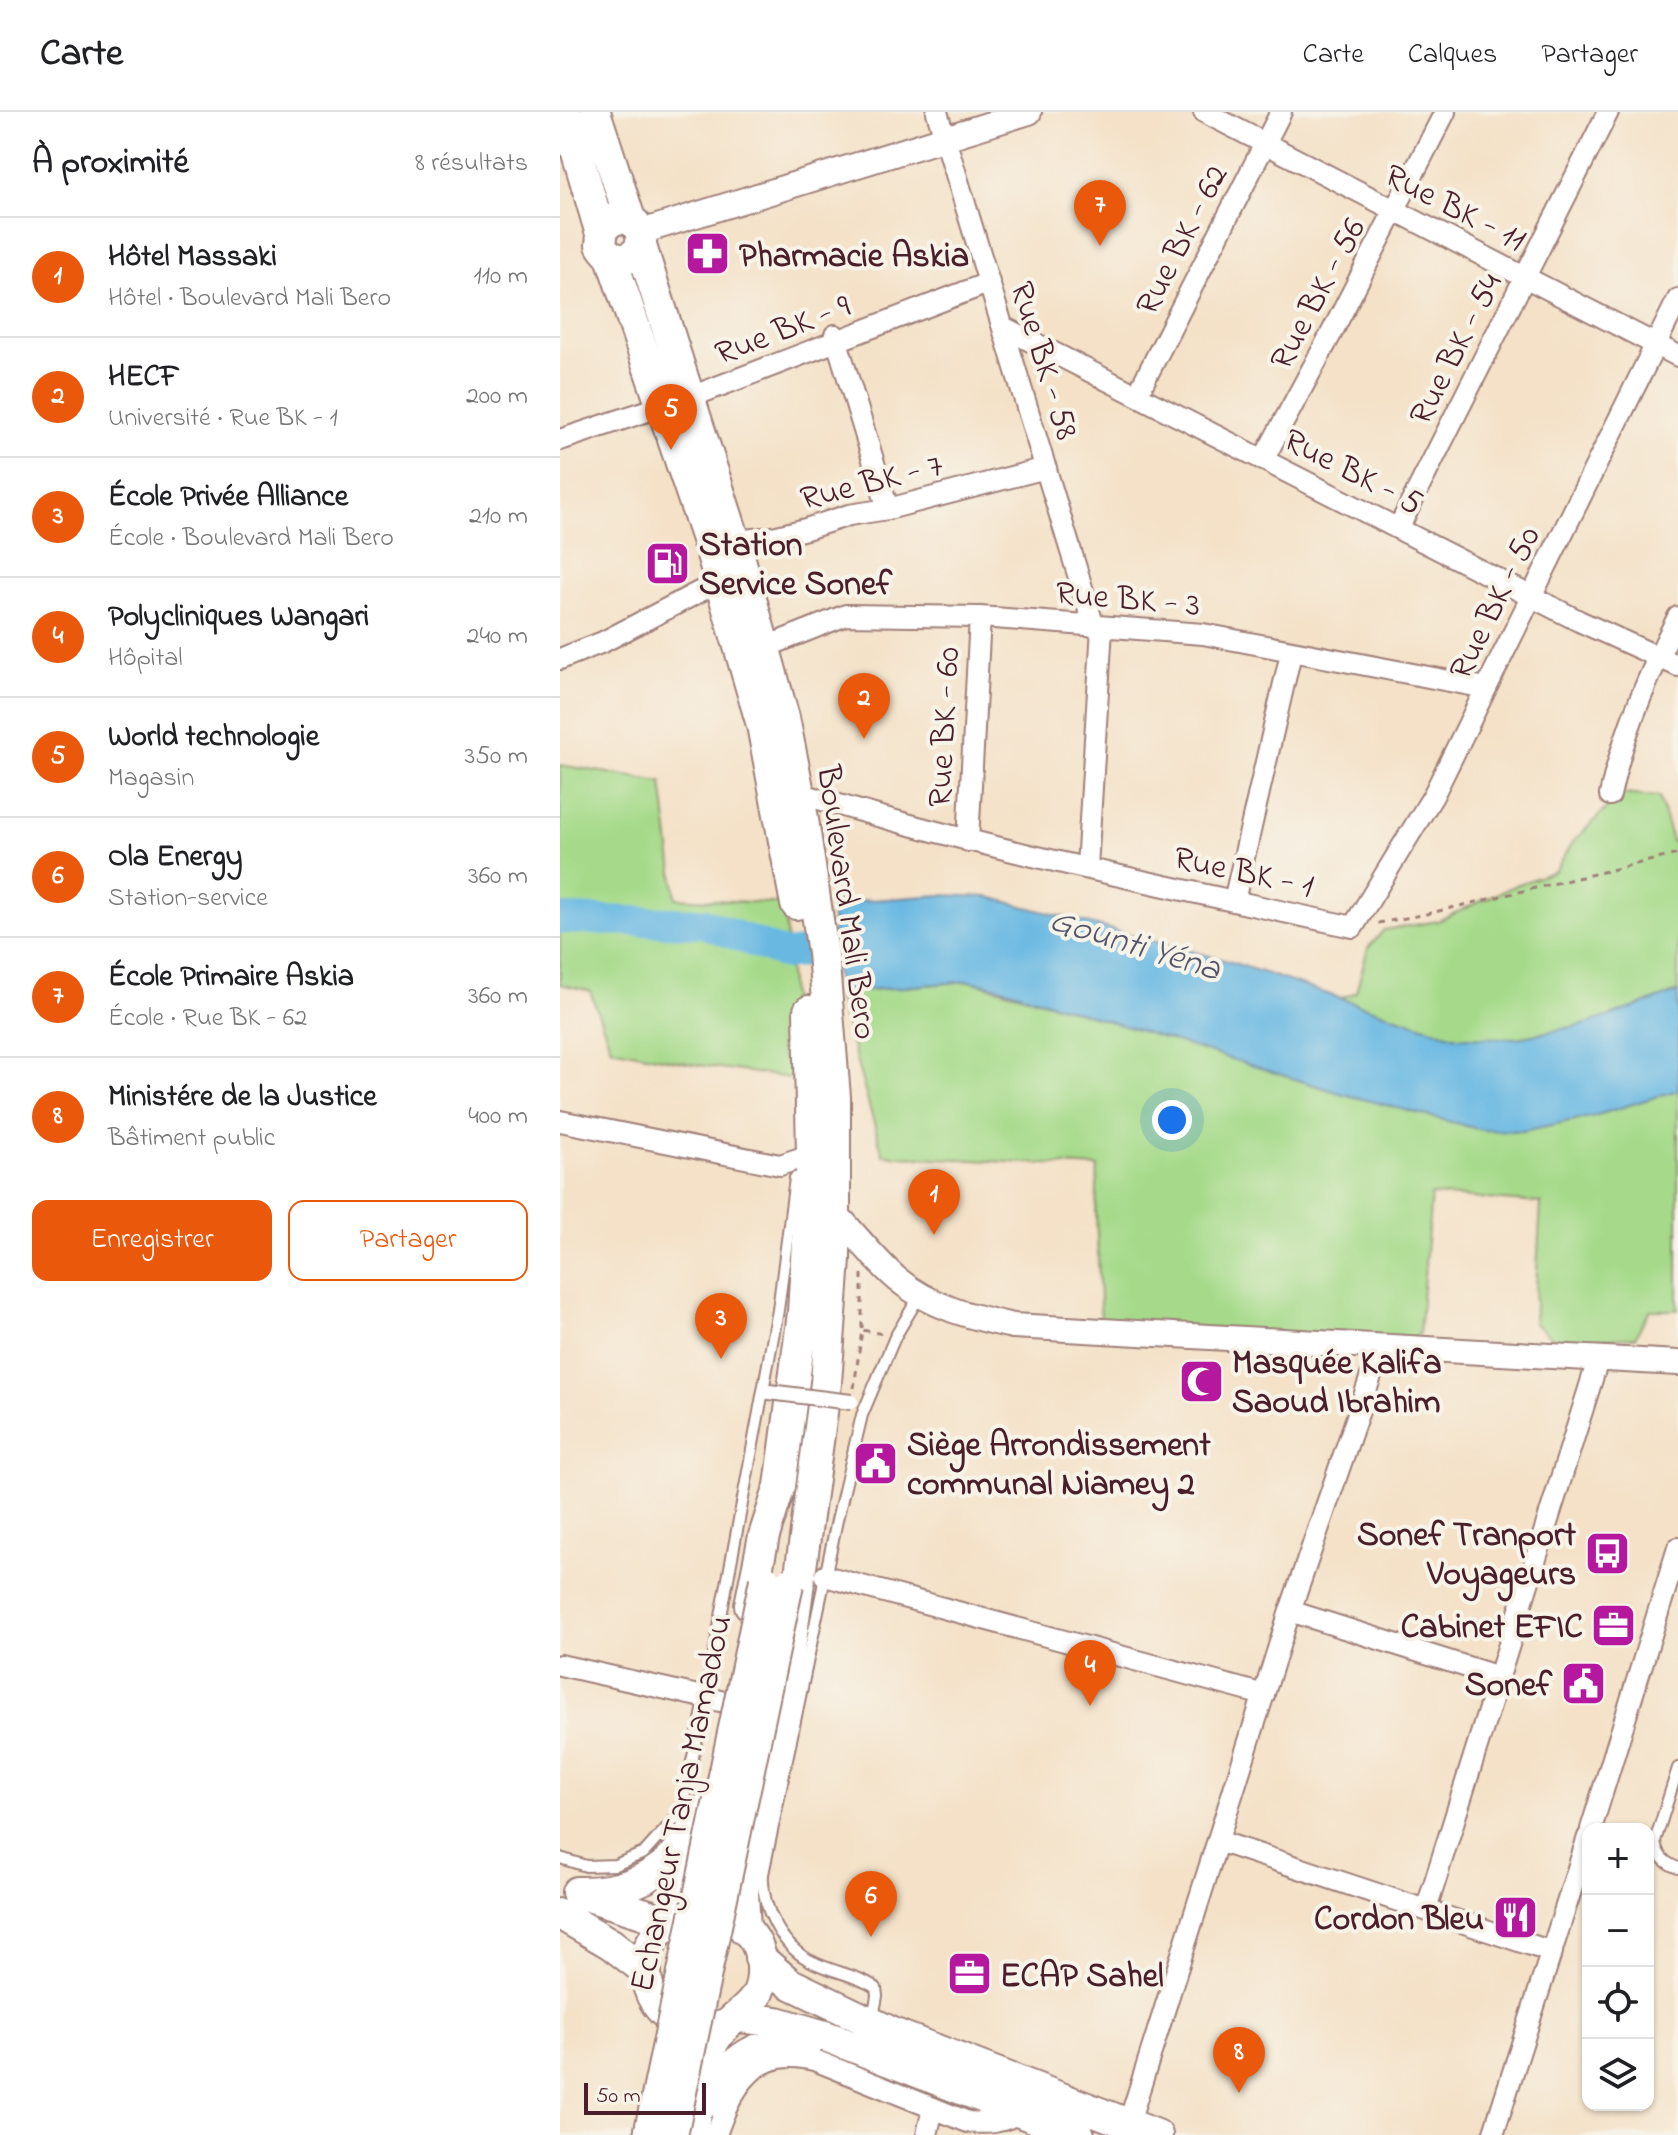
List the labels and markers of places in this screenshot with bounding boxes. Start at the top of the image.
pin: 7 [1074,180,1126,246]
pharmacy icon: Pharmacie Askia [684,230,732,278]
place label: Pharmacie Askia [739,233,969,283]
pin: 5 [645,384,697,450]
place label: Station Service Sonef [699,522,893,611]
fuel station icon: Station Service Sonef [644,539,692,587]
pin: 2 [838,673,890,739]
pin: 1 [908,1169,960,1235]
pin: 3 [695,1293,747,1359]
place label: Masquée Kalifa Saoud Ibrahim [1232,1340,1442,1429]
mosque icon: Masquée Kalifa Saoud Ibrahim [1177,1357,1225,1405]
place label: Siège Arrondissement communal Niamey 2 [907,1422,1211,1512]
public building icon: Siège Arrondissement communal Niamey 2 [852,1439,900,1487]
place label: Sonef Tranport Voyageurs [1357,1512,1577,1602]
bus stop icon: Sonef Tranport Voyageurs [1583,1529,1631,1577]
office icon: Cabinet EFIC [1590,1601,1638,1649]
place label: Cabinet EFIC [1401,1604,1583,1654]
pin: 4 [1064,1640,1116,1706]
public building icon: Sonef [1559,1659,1607,1707]
place label: Sonef [1465,1662,1553,1712]
pin: 6 [845,1871,897,1937]
restaurant icon: Cordon Bleu [1491,1893,1539,1941]
place label: Cordon Bleu [1314,1896,1484,1946]
office icon: ECAP Sahel [945,1950,993,1998]
place label: ECAP Sahel [1000,1953,1164,2003]
pin: 8 [1213,2027,1265,2093]

